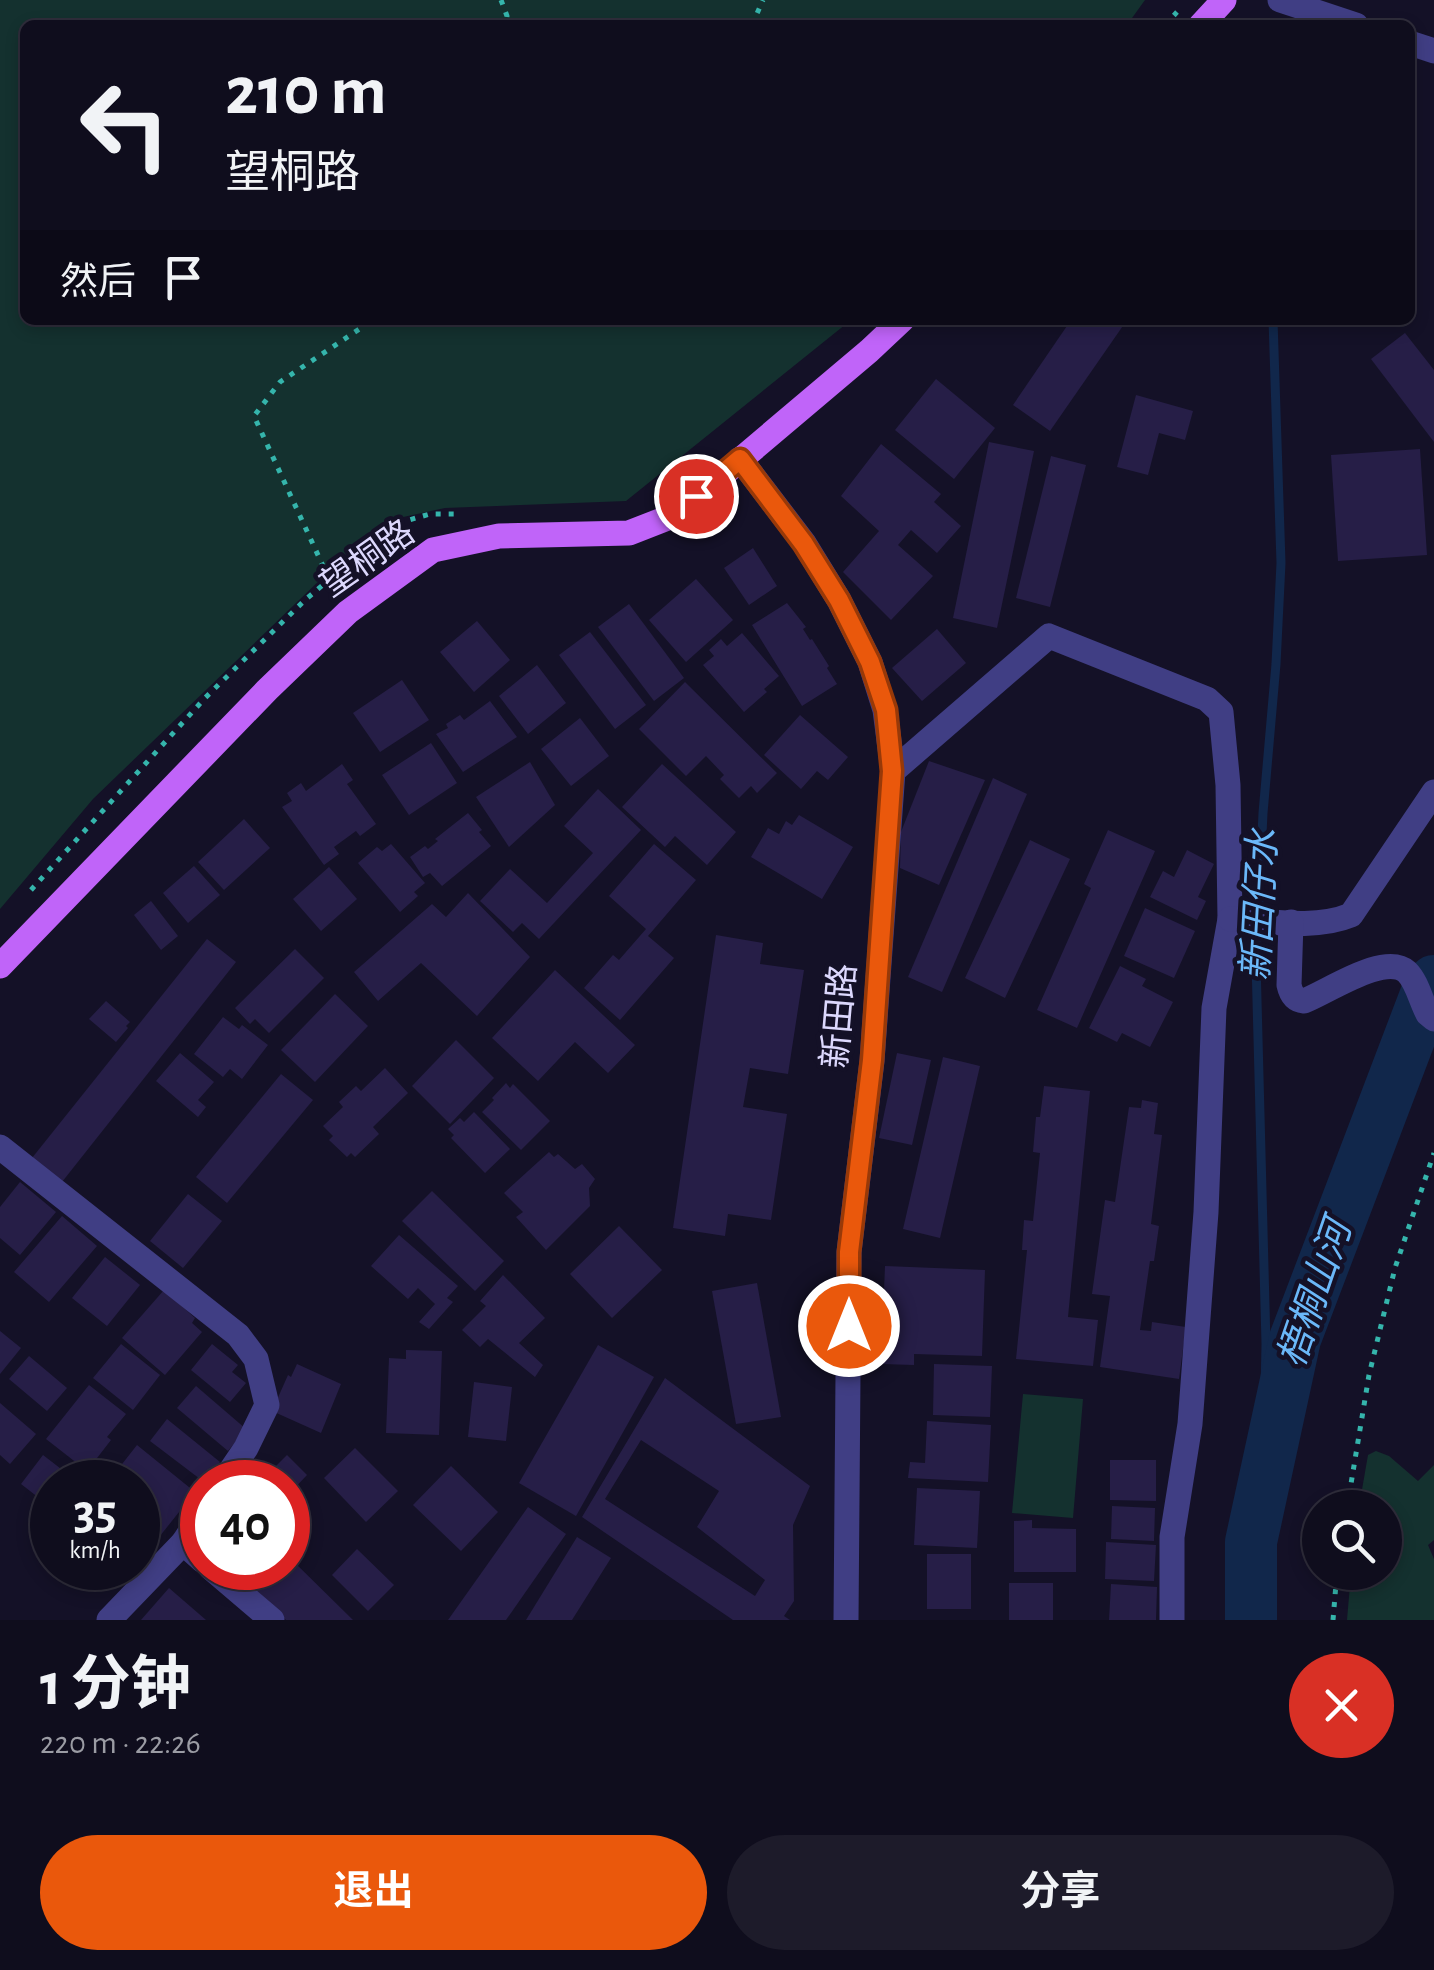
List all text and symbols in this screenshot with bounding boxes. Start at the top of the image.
text: 210 m [225,57,387,127]
icon: left [60,60,190,190]
text: 望桐路 [225,151,360,196]
icon: arrive [156,250,211,305]
text: 然后 [60,264,136,302]
pin [654,454,739,539]
icon: arrive [669,469,724,524]
street label: 望桐路 [314,513,421,603]
water label: 新田仔水 [1235,826,1284,982]
street label: 新田路 [816,962,862,1070]
water label: 梧桐山河 [1271,1209,1361,1372]
position arrow [797,1274,901,1378]
speed limit sign: 40 [180,1460,310,1590]
text: 35 [73,1488,117,1538]
map controls [1302,1490,1402,1590]
button: search [1302,1490,1402,1590]
text: km/h [69,1538,121,1563]
button: close [1289,1653,1394,1758]
text: 1 分钟 [40,1656,191,1716]
text: 220 m · 22:26 [40,1727,201,1759]
button: 退出 [40,1835,707,1950]
button: 分享 [727,1835,1394,1950]

